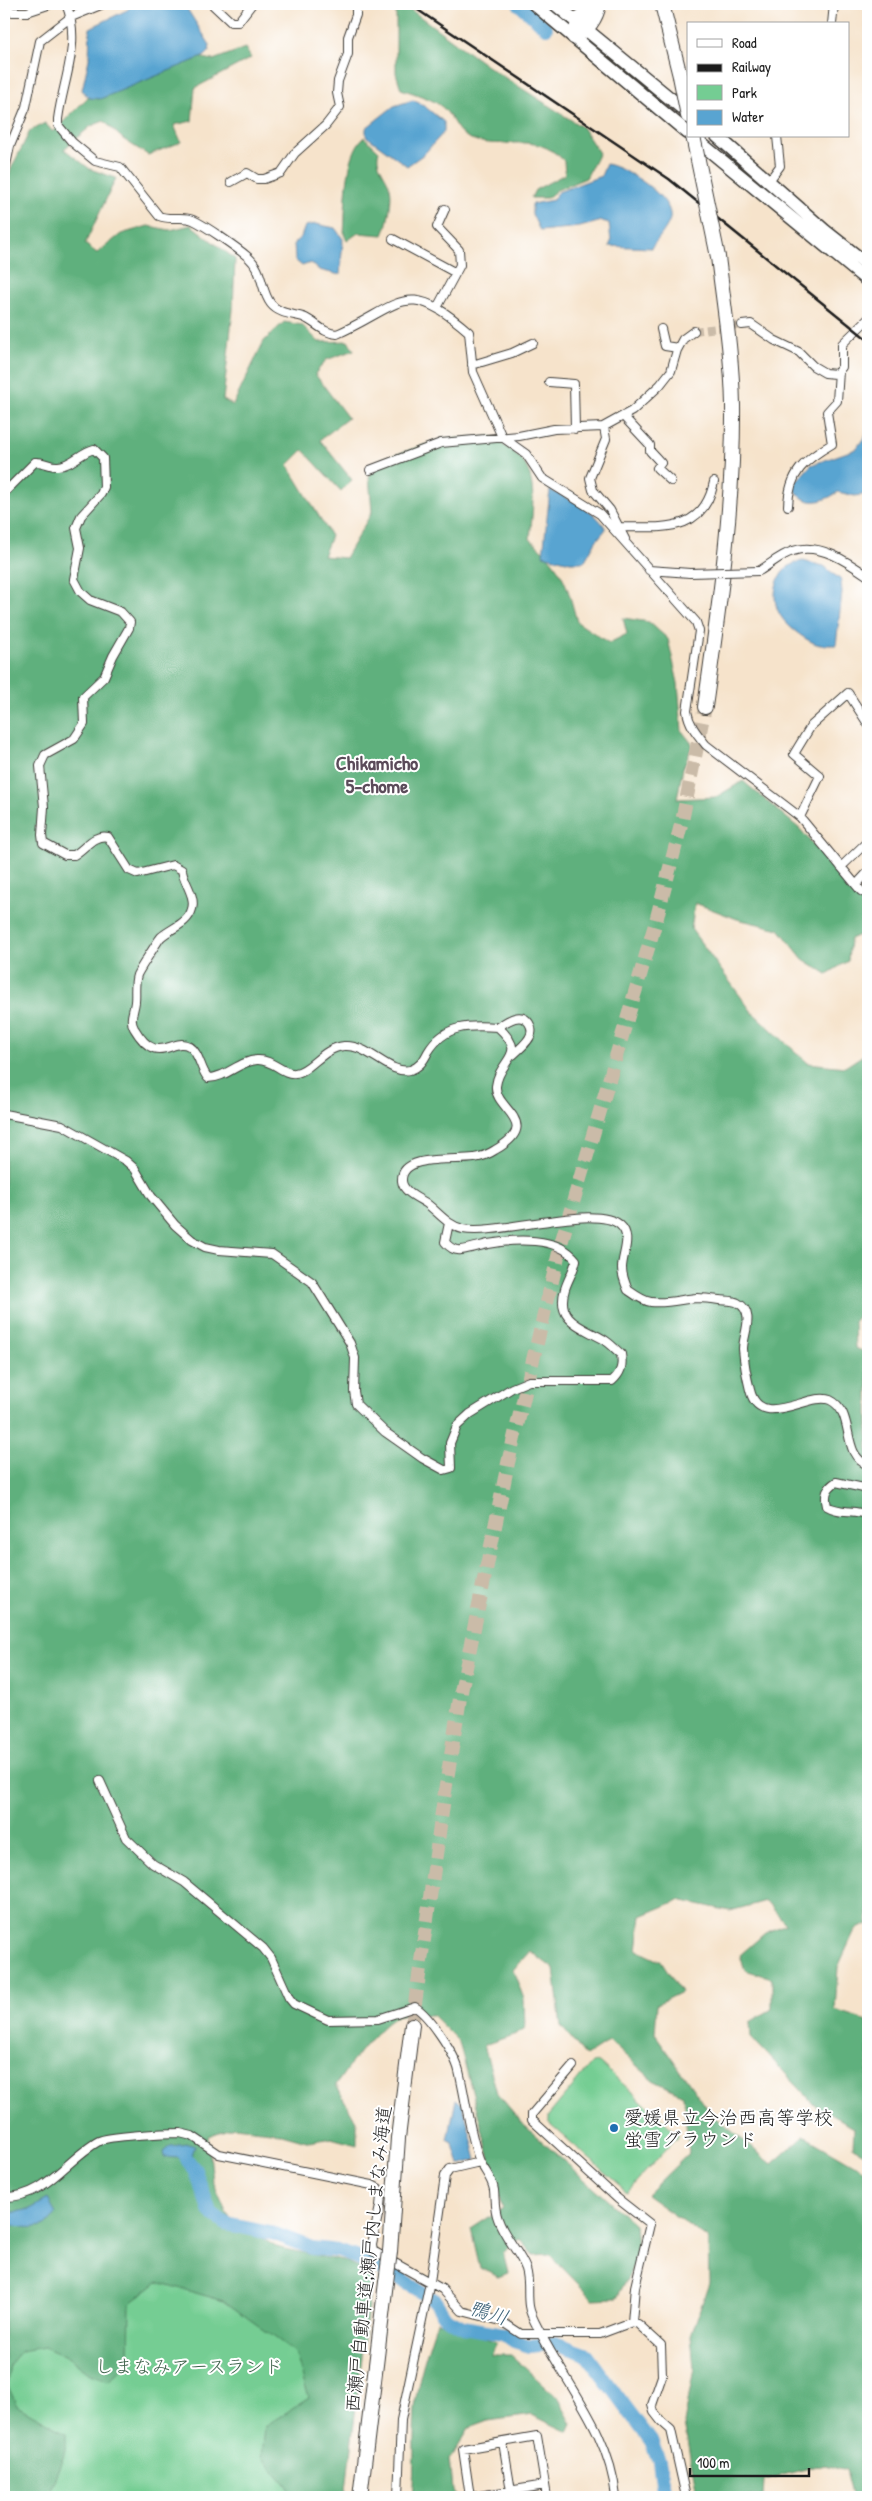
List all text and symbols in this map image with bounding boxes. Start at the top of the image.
legend [687,22,850,138]
text: Road [732,32,757,53]
text: Railway [732,56,771,77]
text: Park [732,82,757,103]
text: Water [732,106,764,127]
district label: Chikamicho 5-chome [336,749,418,799]
street label: 西瀬戸自動車道;瀬戸内しまなみ海道 [339,2104,397,2414]
place label: 愛媛県立今治西高等学校 蛍雪グラウンド [624,2104,833,2152]
marker: 愛媛県立今治西高等学校 蛍雪グラウンド [608,2122,620,2134]
water label: 鴨川 [466,2293,512,2331]
park label: しまなみアースランド [95,2353,283,2379]
scale bar [690,2446,808,2478]
text: 100 m [697,2452,730,2473]

